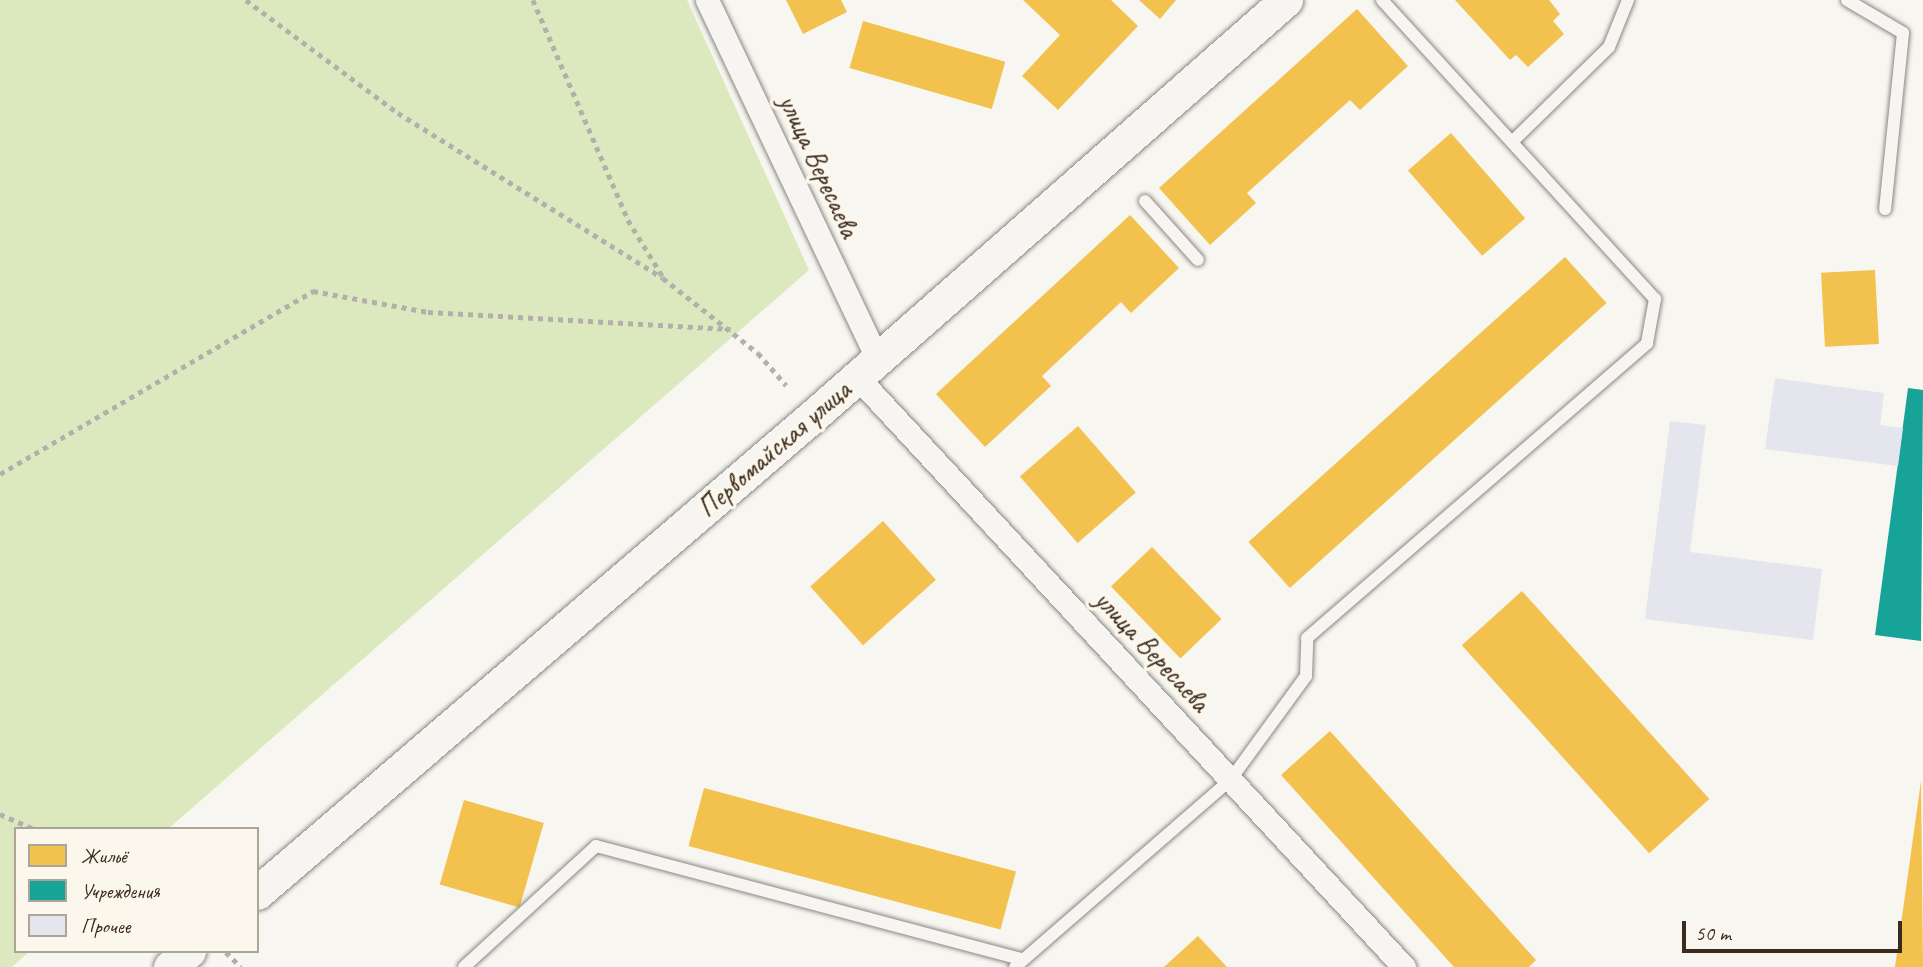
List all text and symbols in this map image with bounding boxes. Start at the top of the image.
street label: улица Вересаева [771,89,867,243]
street label: Первомайская улица [690,373,858,525]
street label: улица Вересаева [1087,583,1217,719]
legend [14,827,259,953]
text: Жильё [81,843,127,869]
text: Учреждения [81,878,160,904]
scale bar [1685,908,1906,952]
text: Прочее [81,913,130,939]
text: 50 m [1695,920,1731,946]

